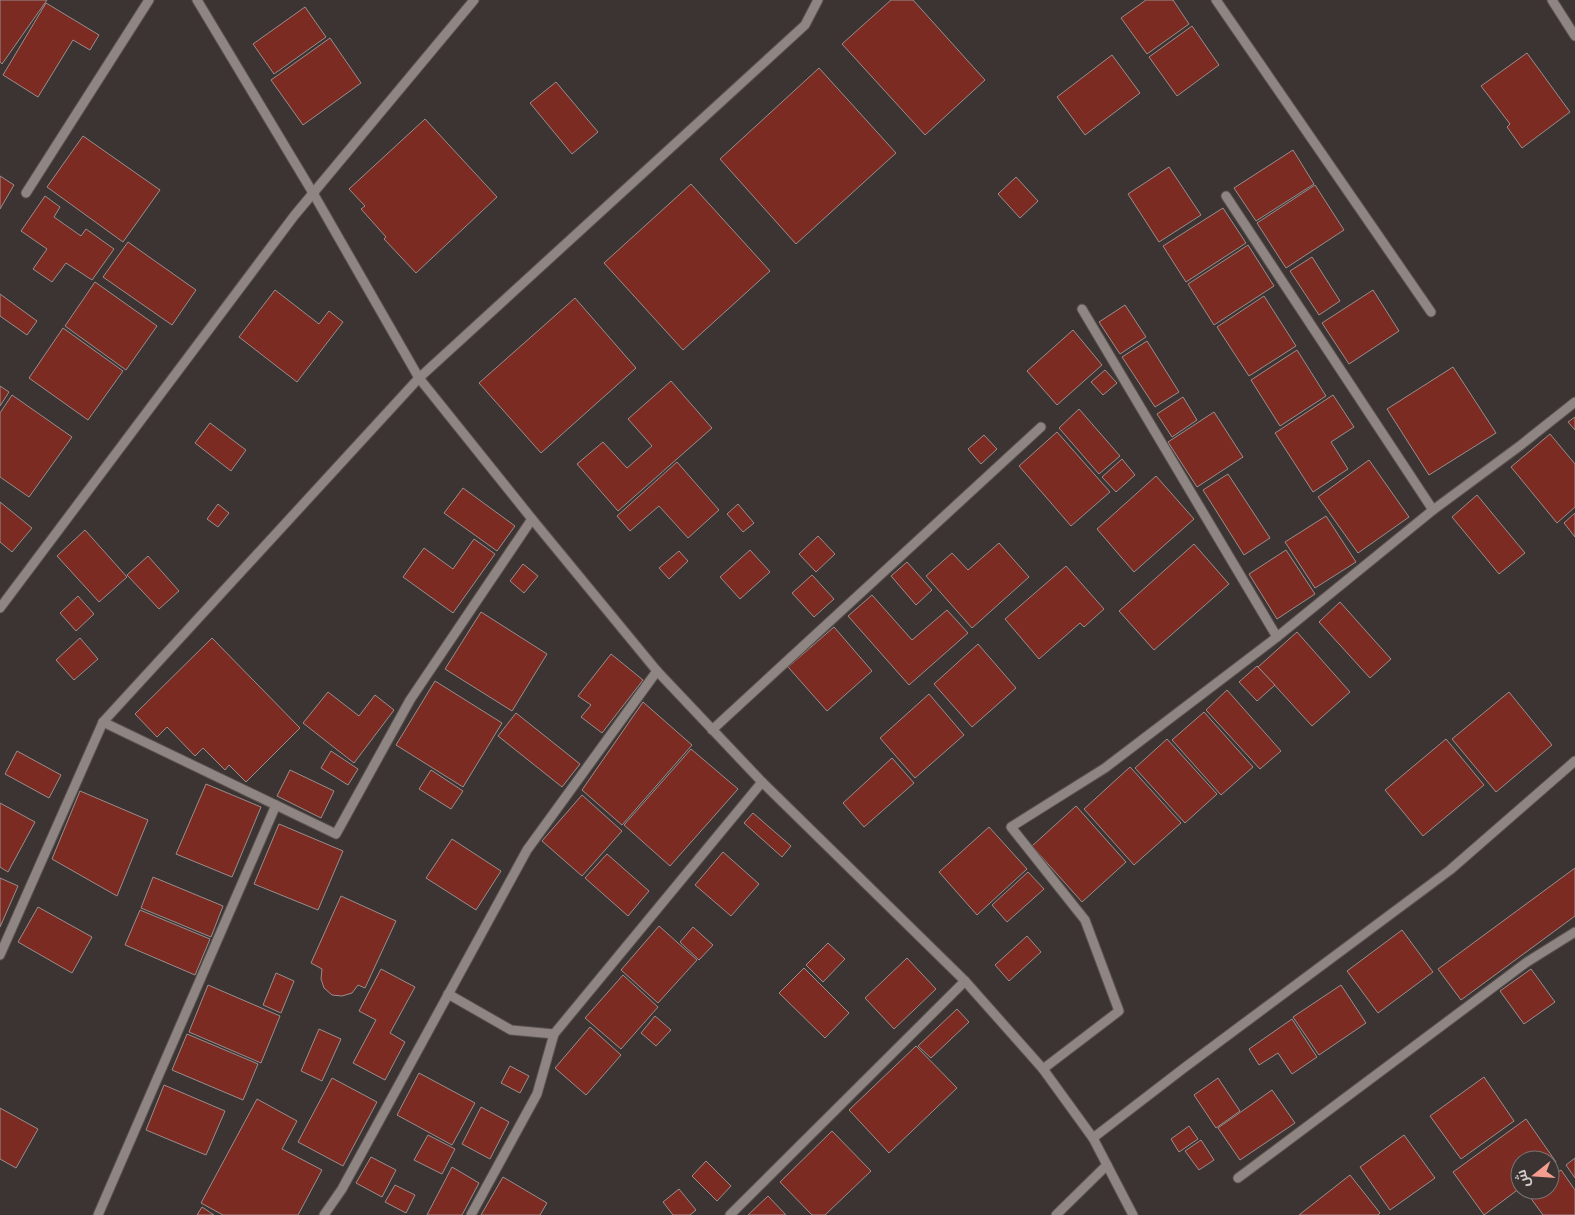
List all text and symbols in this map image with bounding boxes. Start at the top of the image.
north arrow [1510,1150,1560,1200]
text: ش [1511,1168,1534,1190]

